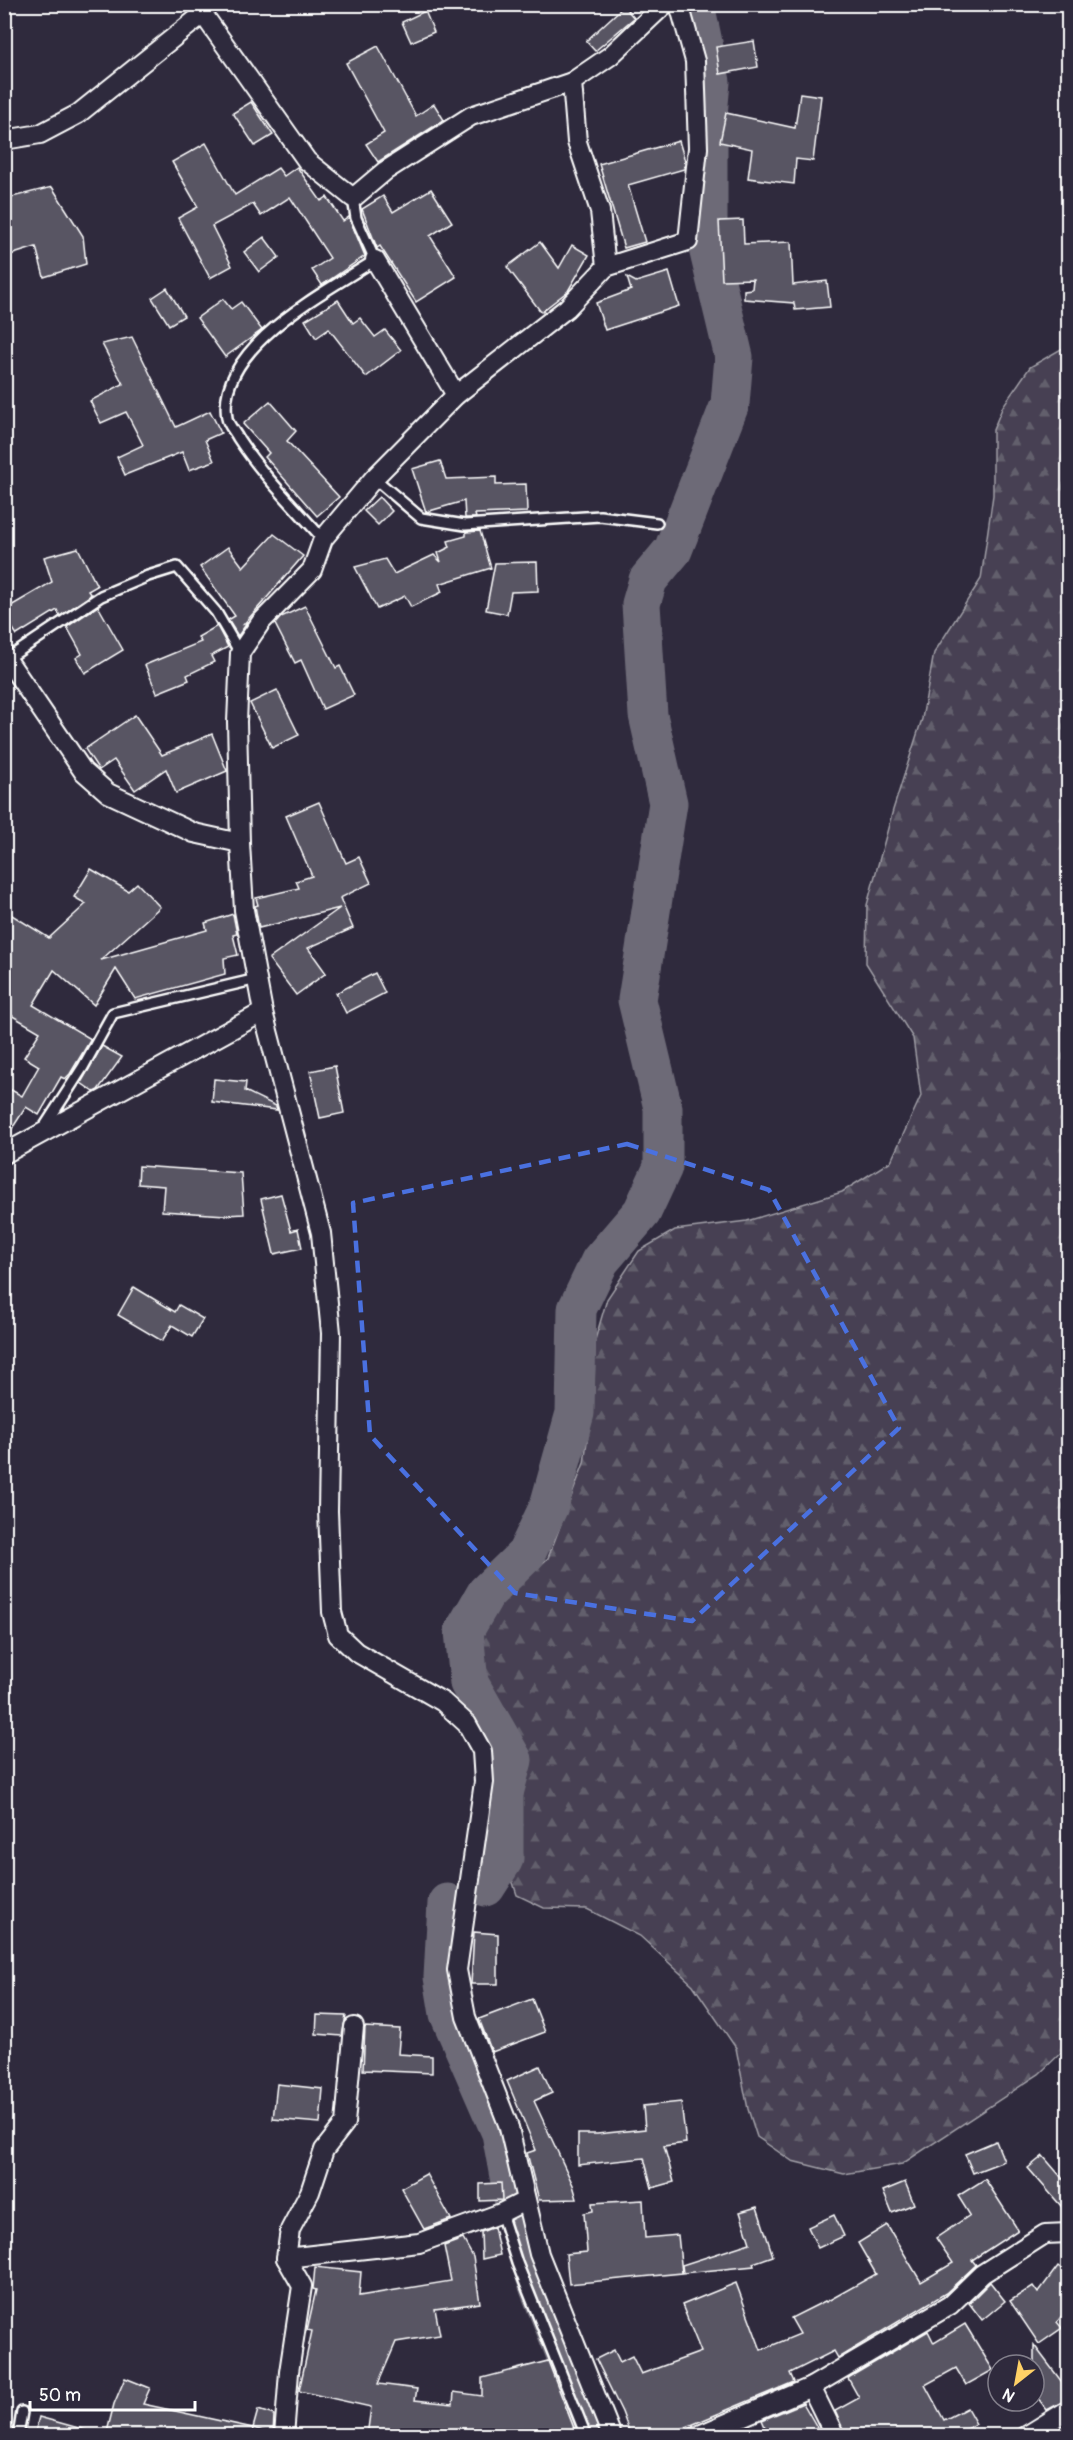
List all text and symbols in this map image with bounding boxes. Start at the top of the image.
north arrow [986,2353,1046,2413]
scale bar [30,2374,195,2412]
text: 50 m [39,2384,81,2407]
text: N [999,2384,1019,2406]

